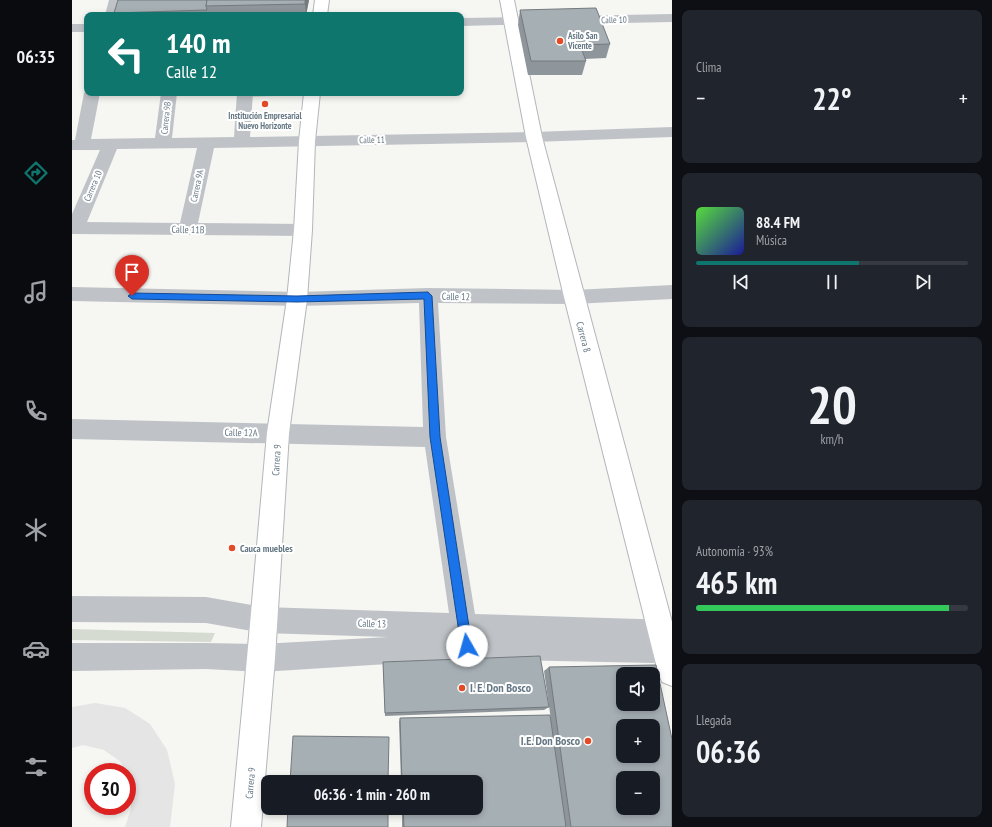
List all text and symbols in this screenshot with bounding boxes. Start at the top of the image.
street label: Calle 10 [601,14,627,25]
text: 140 m [166,24,230,61]
icon: left [100,28,152,80]
place label: Asilo San Vicente [567,30,597,51]
marker: Asilo San Vicente [555,36,565,46]
text: 06:35 [17,45,55,68]
text: Clima [696,59,721,76]
text: Calle 12 [166,60,217,83]
text: 22° [812,79,852,118]
text: − [696,84,705,112]
text: + [959,84,968,112]
marker: Institución Empresarial Nuevo Horizonte [260,99,270,109]
street label: Carrera 9B [158,101,173,135]
place label: Institución Empresarial Nuevo Horizonte [228,110,303,131]
street label: Calle 11 [359,134,385,145]
icon: directions [22,159,50,187]
street label: Carrera 9A [188,168,205,203]
street label: Carrera 10 [81,169,104,203]
text: 88.4 FM [756,213,800,232]
street label: Calle 11B [171,223,205,236]
text: Música [756,232,787,249]
pin [115,255,149,296]
icon: arrive [121,261,143,283]
icon: previous [730,271,752,293]
icon: pause [821,271,843,293]
icon: next [912,271,934,293]
icon: music [22,278,50,306]
street label: Calle 12 [442,290,470,303]
street label: Carrera 8 [573,320,594,354]
text: 20 [807,371,857,438]
icon: phone [22,397,50,425]
street label: Calle 12A [224,426,258,439]
text: km/h [820,431,844,448]
street label: Carrera 9 [269,444,284,476]
icon: climate [22,516,50,544]
place label: Cauca muebles [240,542,293,555]
marker: Cauca muebles [227,543,237,553]
text: Autonomía · 93% [696,543,773,560]
text: 465 km [696,563,777,602]
street label: Calle 13 [358,617,386,630]
position arrow [446,625,488,667]
icon: car [22,635,50,663]
map controls [616,667,660,815]
button: sound [616,667,660,711]
place label: I. E. Don Bosco [470,680,532,695]
marker: I. E. Don Bosco [457,683,467,693]
text: Llegada [696,712,731,729]
button: + [616,719,660,763]
text: 06:36 [696,732,761,771]
place label: I.E. Don Bosco [521,733,581,748]
marker: I.E. Don Bosco [583,736,593,746]
icon: filters [22,753,50,781]
speed limit sign: 30 [84,763,136,815]
street label: Carrera 9 [243,767,258,799]
button: − [616,771,660,815]
text: 06:36 · 1 min · 260 m [314,785,430,804]

